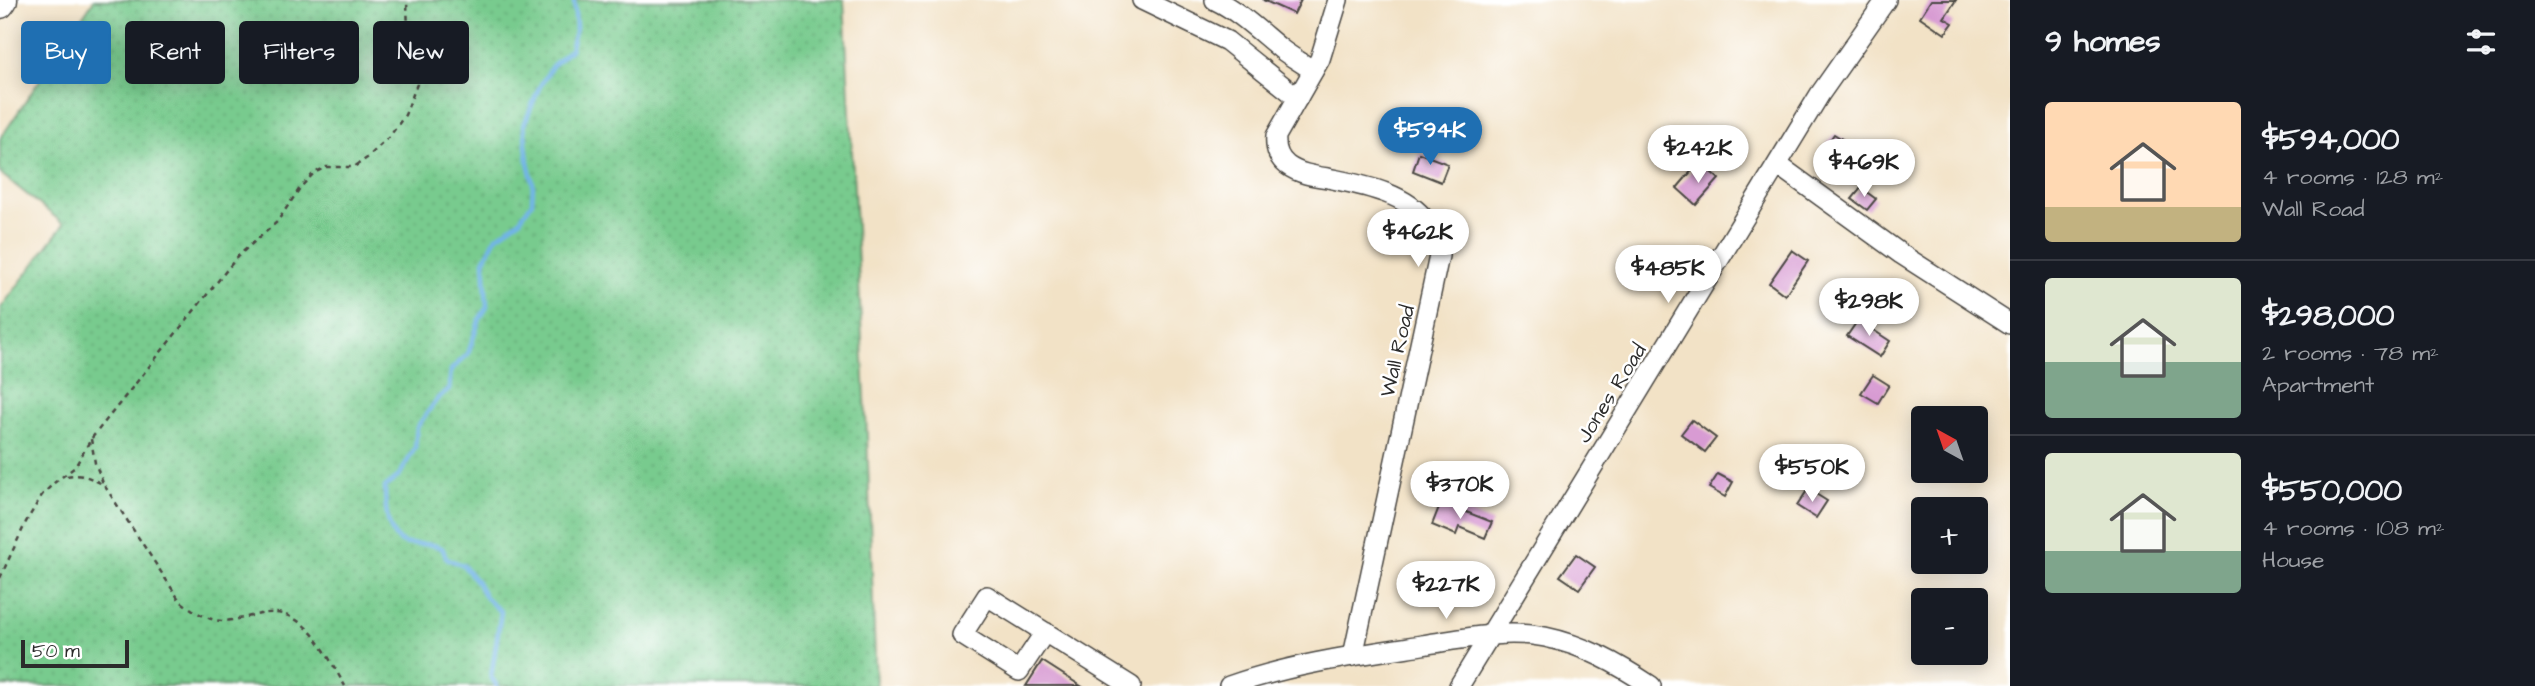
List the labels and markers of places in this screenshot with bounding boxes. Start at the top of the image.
pin: $594K [1381,108,1479,167]
pin: $242K [1649,125,1747,185]
pin: $469K [1815,140,1913,199]
pin: $462K [1369,210,1467,269]
pin: $485K [1619,246,1717,305]
pin: $298K [1820,278,1918,338]
pin: $550K [1763,444,1861,504]
pin: $370K [1411,462,1509,521]
pin: $227K [1397,562,1495,621]

